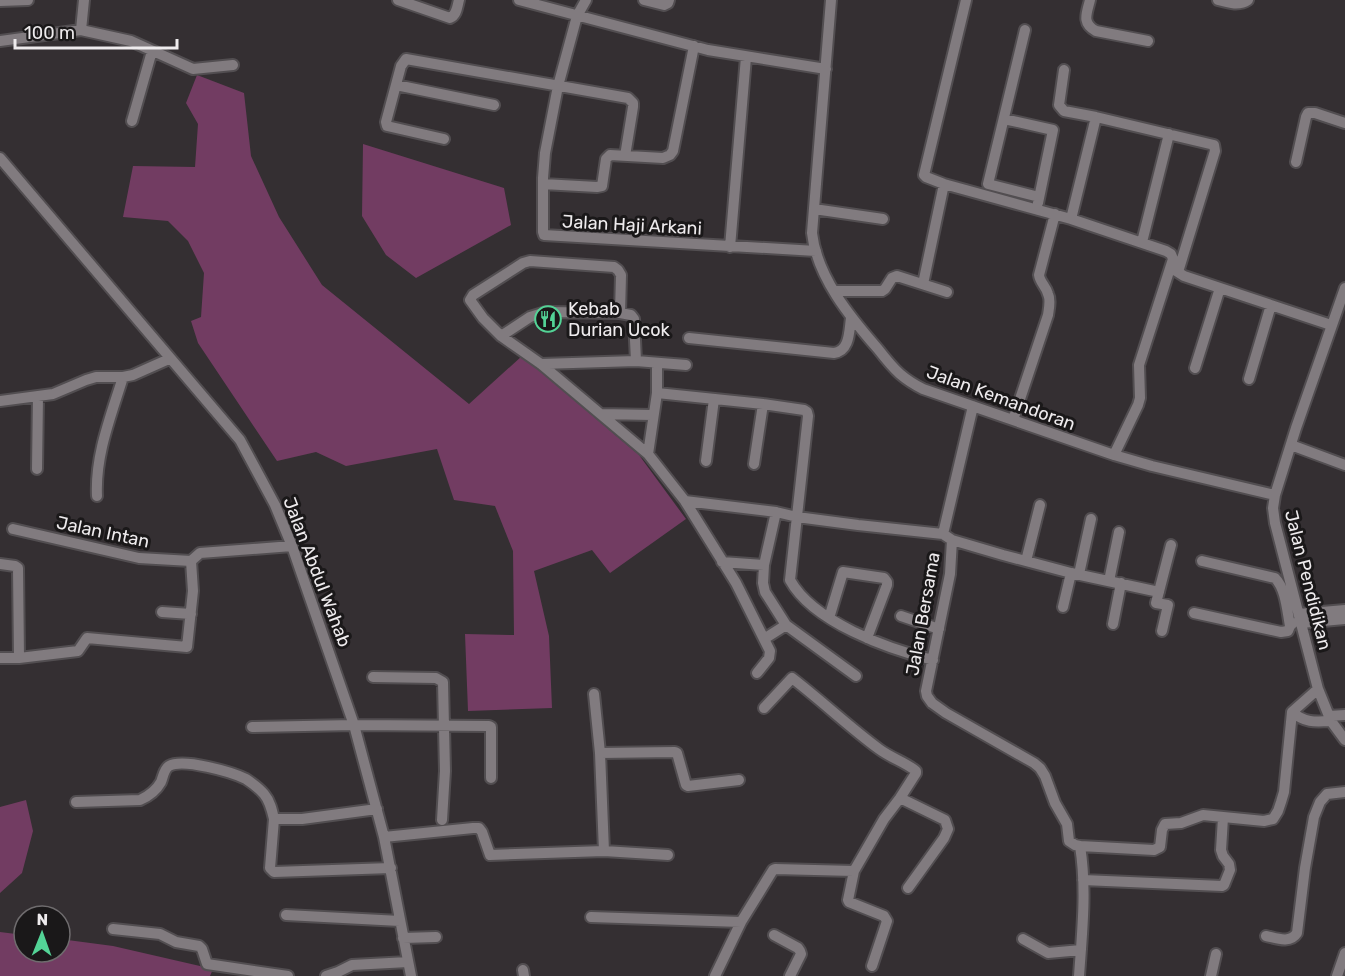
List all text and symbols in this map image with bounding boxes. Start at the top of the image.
scale bar [15,12,177,50]
text: 100 m [24,22,75,44]
street label: Jalan Haji Arkani [562,210,702,240]
place label: Kebab Durian Ucok [568,298,671,341]
restaurant icon: Kebab Durian Ucok [533,304,563,334]
street label: Jalan Kemandoran [924,361,1078,435]
street label: Jalan Abdul Wahab [278,494,356,650]
street label: Jalan Pendidikan [1280,508,1336,652]
street label: Jalan Intan [55,511,151,553]
street label: Jalan Bersama [901,551,945,677]
north arrow [12,904,72,964]
text: N [36,910,48,929]

